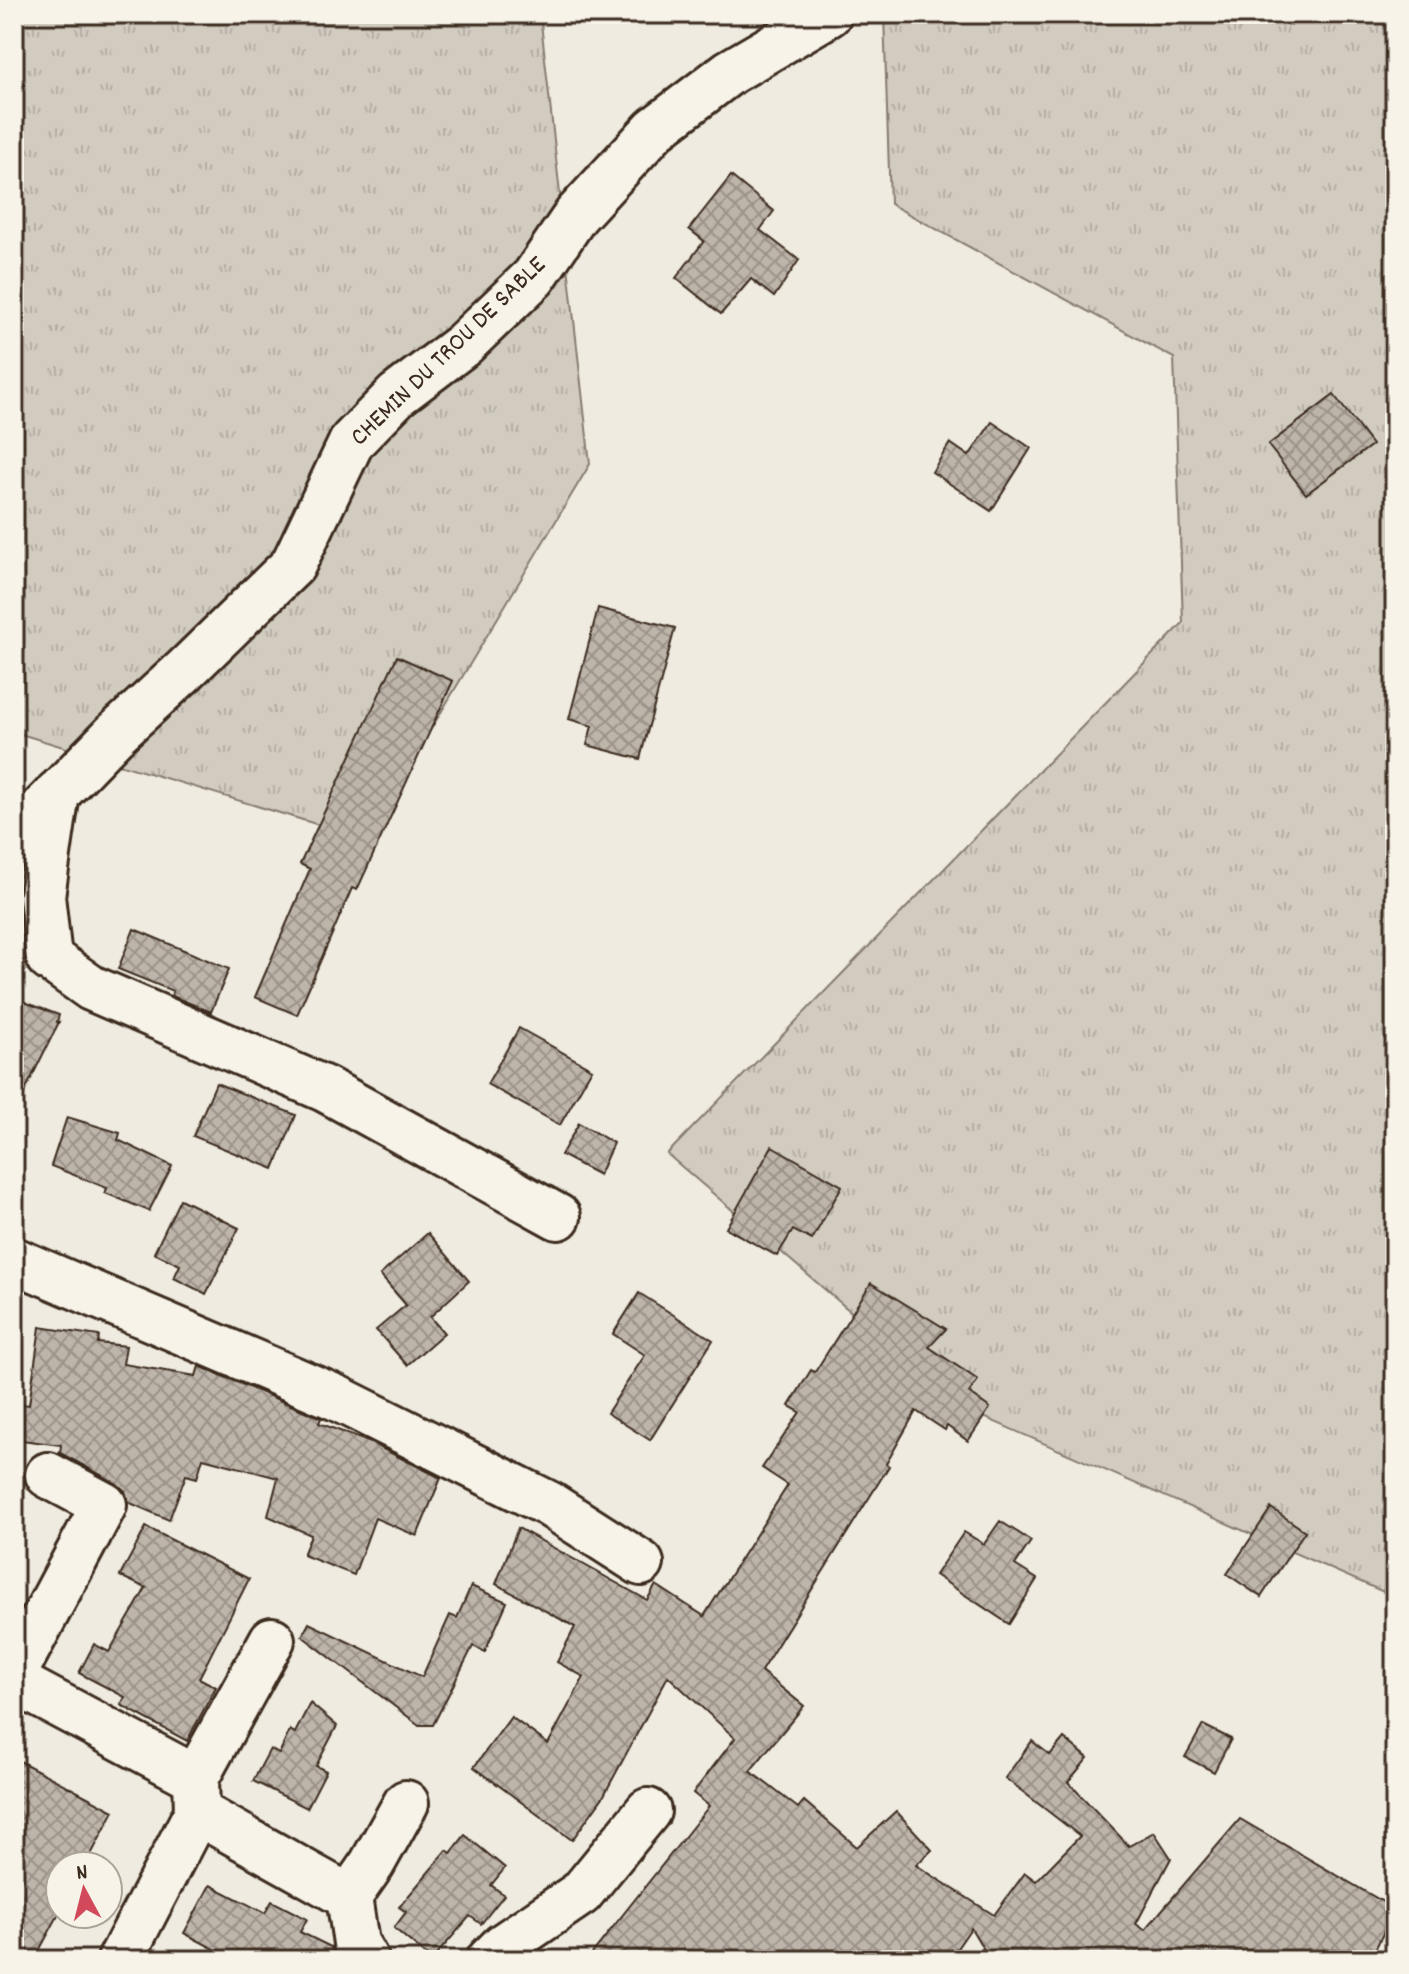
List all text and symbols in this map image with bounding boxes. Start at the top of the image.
street label: CHEMIN DU TROU DE SABLE [343,248,556,456]
north arrow [44,1850,124,1930]
text: N [75,1858,89,1890]

